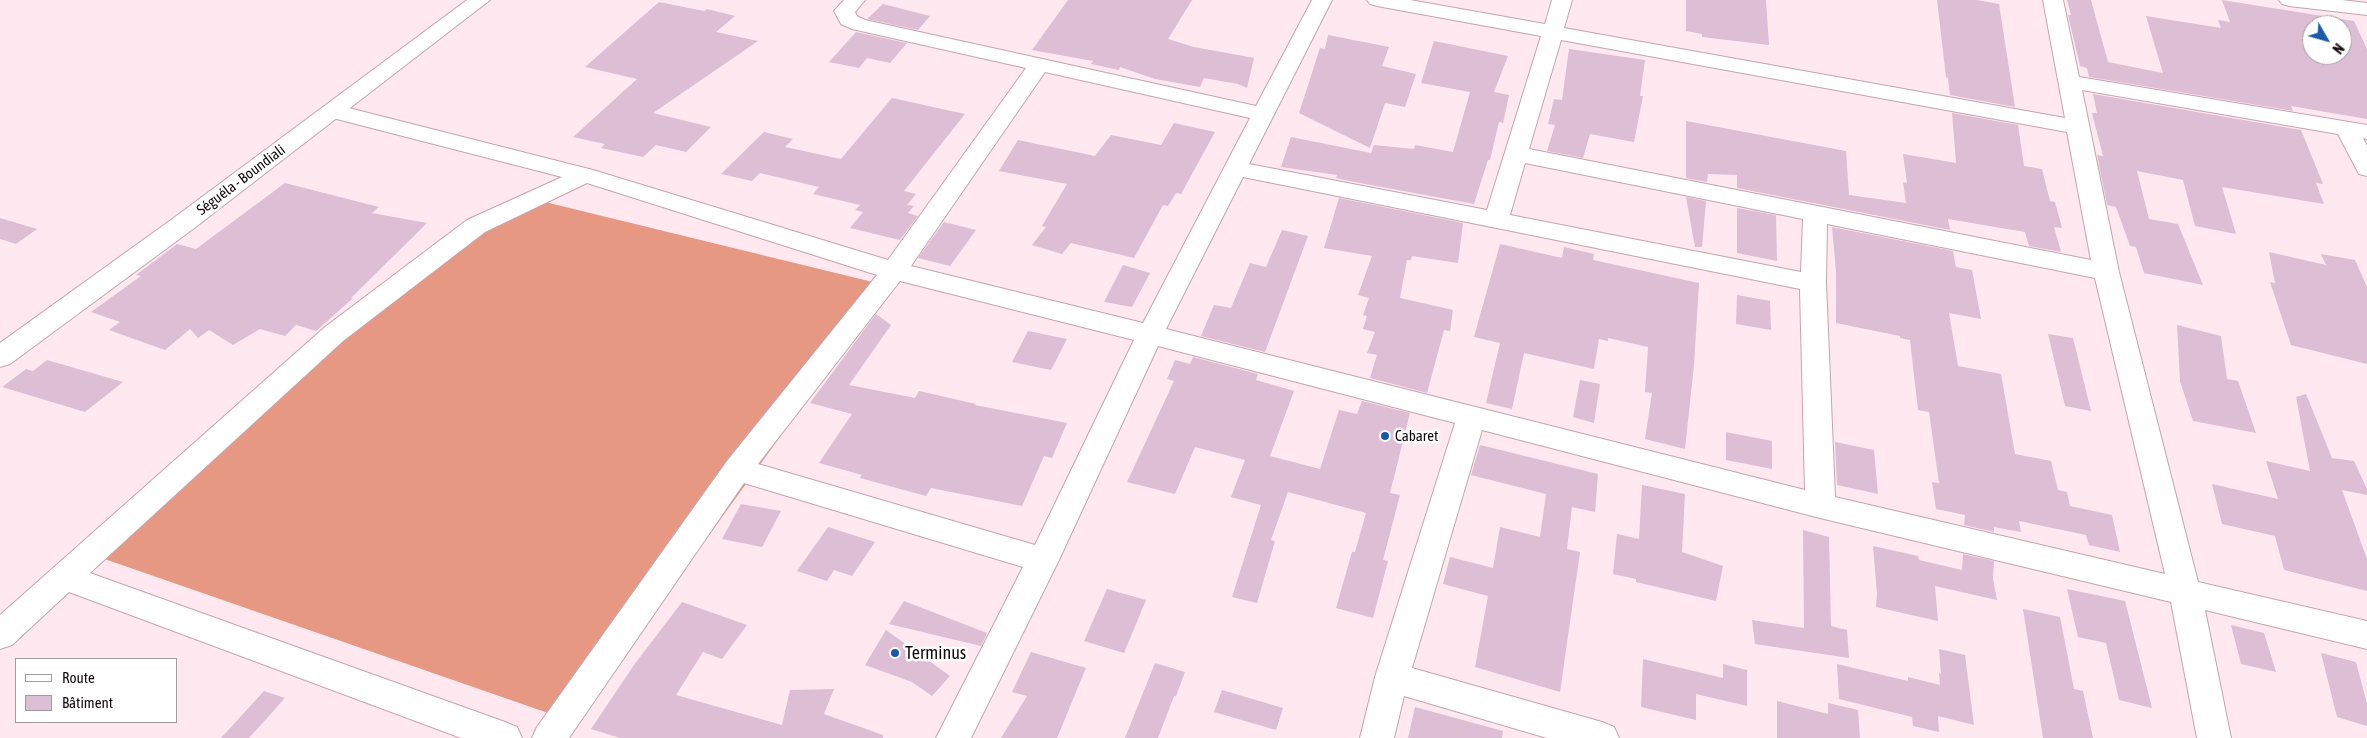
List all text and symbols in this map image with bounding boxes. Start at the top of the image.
north arrow [2302,15,2352,65]
text: N [2329,40,2347,57]
street label: Séguéla - Boundiali [193,141,289,219]
place label: Cabaret [1395,427,1438,445]
marker: Cabaret [1379,430,1391,442]
place label: Terminus [905,642,966,664]
marker: Terminus [889,647,901,659]
legend [15,658,178,723]
text: Route [62,669,95,686]
text: Bâtiment [62,694,113,711]

